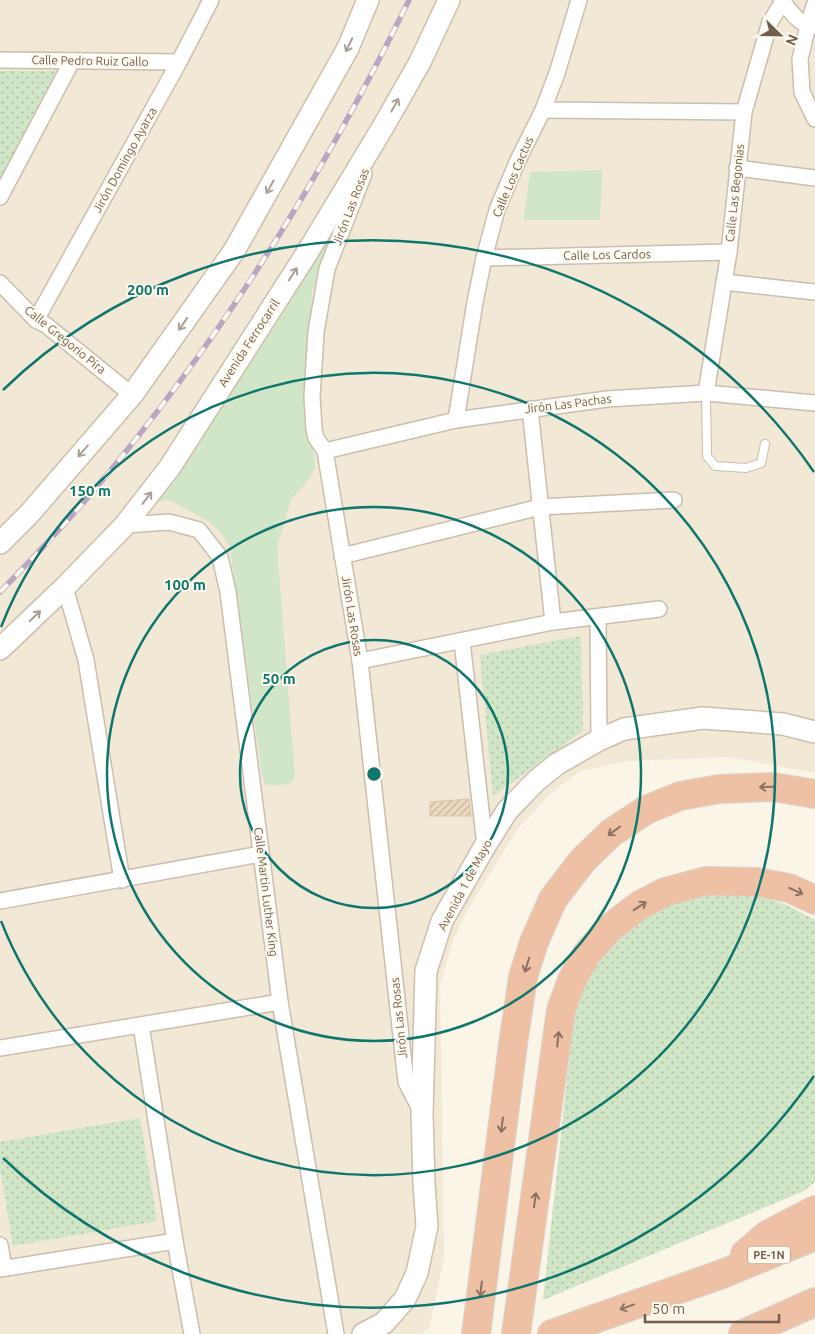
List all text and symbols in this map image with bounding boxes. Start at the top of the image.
north arrow [755,10,805,60]
text: N [783,32,801,48]
one-way arrow [344,37,353,52]
street label: Calle Pedro Ruiz Gallo [31,53,149,68]
one-way arrow [391,98,401,113]
street label: Jirón Domingo Ayarza [90,105,159,215]
street label: Calle Los Cactus [490,135,535,219]
street label: Calle Las Begonias [723,143,746,243]
street label: Jirón Las Rosas [330,167,371,247]
one-way arrow [265,179,275,193]
street label: Calle Los Cardos [563,247,651,262]
one-way arrow [288,267,298,281]
text: 200 m [127,281,169,298]
street label: Avenida Ferrocarril [215,297,282,389]
street label: Calle Gregorio Pira [22,303,108,376]
one-way arrow [178,316,188,330]
street label: Jirón Las Pachas [524,392,612,415]
one-way arrow [77,445,89,458]
text: 150 m [69,482,111,499]
one-way arrow [141,492,152,505]
street label: Jirón Las Rosas [340,575,365,657]
text: 100 m [164,576,206,593]
one-way arrow [29,610,42,622]
text: 50 m [262,670,296,687]
centre of rings [365,765,383,783]
one-way arrow [759,782,776,792]
one-way arrow [608,826,621,837]
street label: Calle Martin Luther King [252,827,281,957]
street label: Avenida 1 de Mayo [435,837,494,932]
one-way arrow [788,887,803,897]
one-way arrow [632,901,646,911]
one-way arrow [521,956,531,972]
street label: Jirón Las Rosas [388,977,409,1059]
one-way arrow [553,1031,563,1047]
one-way arrow [497,1117,507,1133]
one-way arrow [530,1192,540,1208]
road number: PE-1N [748,1246,790,1264]
one-way arrow [476,1281,486,1297]
scale bar [645,1292,779,1324]
text: 50 m [652,1300,685,1317]
one-way arrow [619,1303,635,1313]

